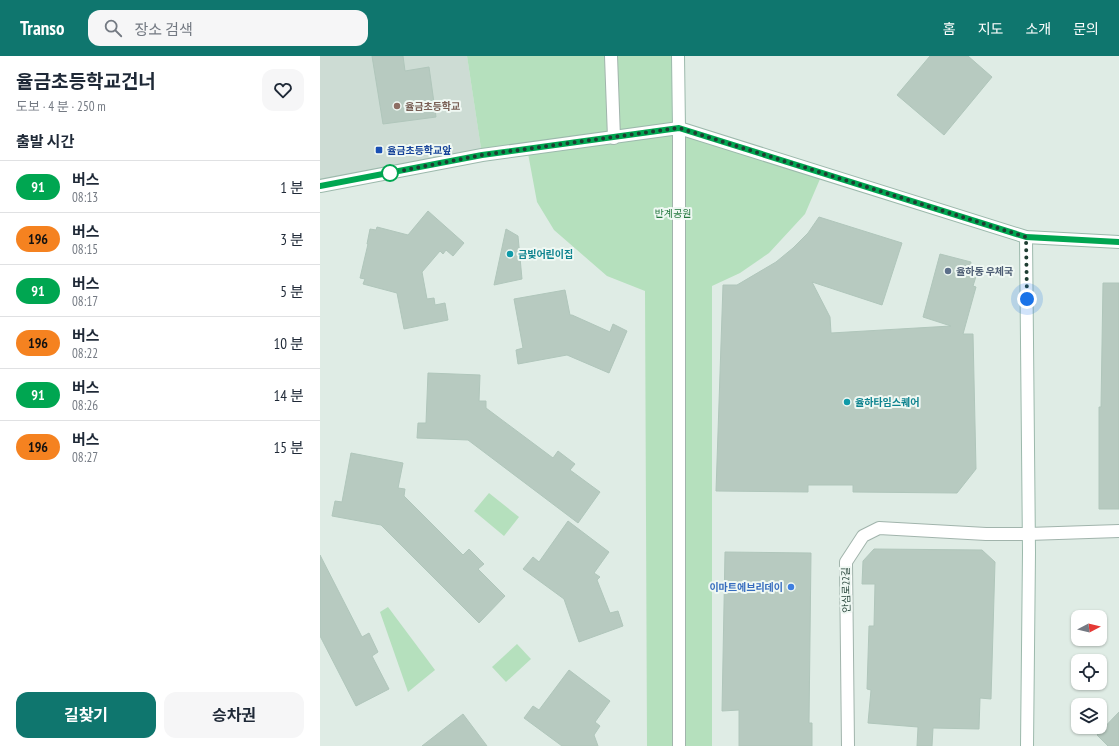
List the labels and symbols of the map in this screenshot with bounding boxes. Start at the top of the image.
place label: 율금초등학교 [405,100,460,113]
marker: 율금초등학교 [392,101,402,111]
place label: 율금초등학교앞 [387,144,451,157]
marker: 율금초등학교앞 [374,145,384,155]
unlabelled marker [381,164,399,182]
park label: 반계공원 [655,207,691,220]
place label: 금빛어린이집 [518,248,573,261]
marker: 금빛어린이집 [505,249,515,259]
place label: 율하동 우체국 [956,265,1013,278]
marker: 율하동 우체국 [943,266,953,276]
your location [1017,289,1037,309]
place label: 율하타임스퀘어 [855,396,919,409]
marker: 율하타임스퀘어 [842,397,852,407]
street label: 안심로22길 [839,567,853,613]
place label: 이마트에브리데이 [709,581,783,594]
marker: 이마트에브리데이 [786,582,796,592]
north arrow [1071,610,1107,646]

